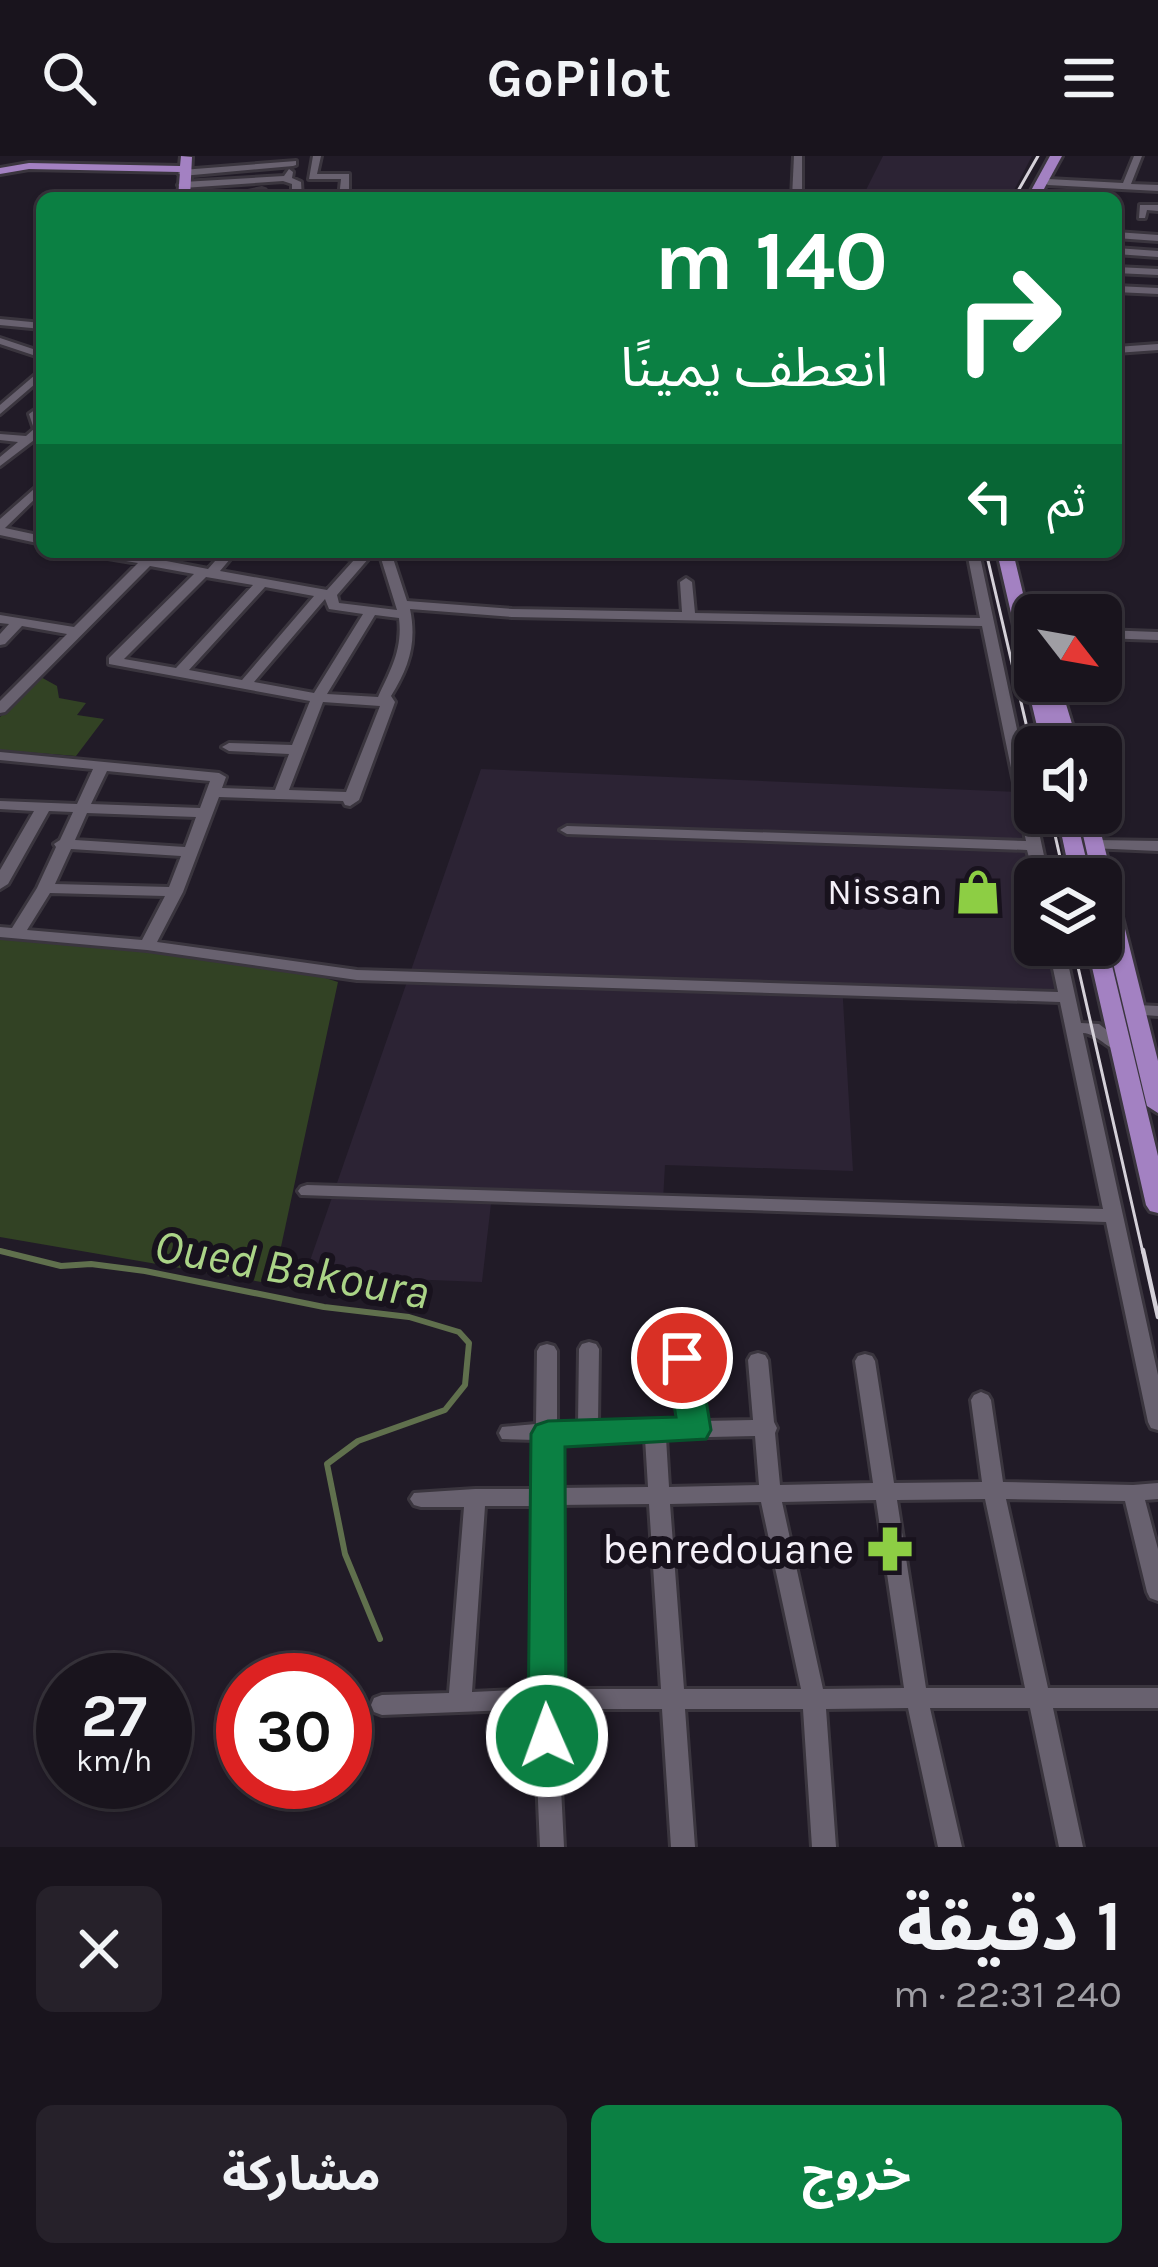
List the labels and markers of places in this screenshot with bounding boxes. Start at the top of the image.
shop icon: Nissan [953,867,1003,917]
place label: Nissan [827,871,942,913]
pin [631,1307,733,1409]
place label: benredouane [602,1524,854,1574]
pharmacy icon: benredouane [865,1524,915,1574]

